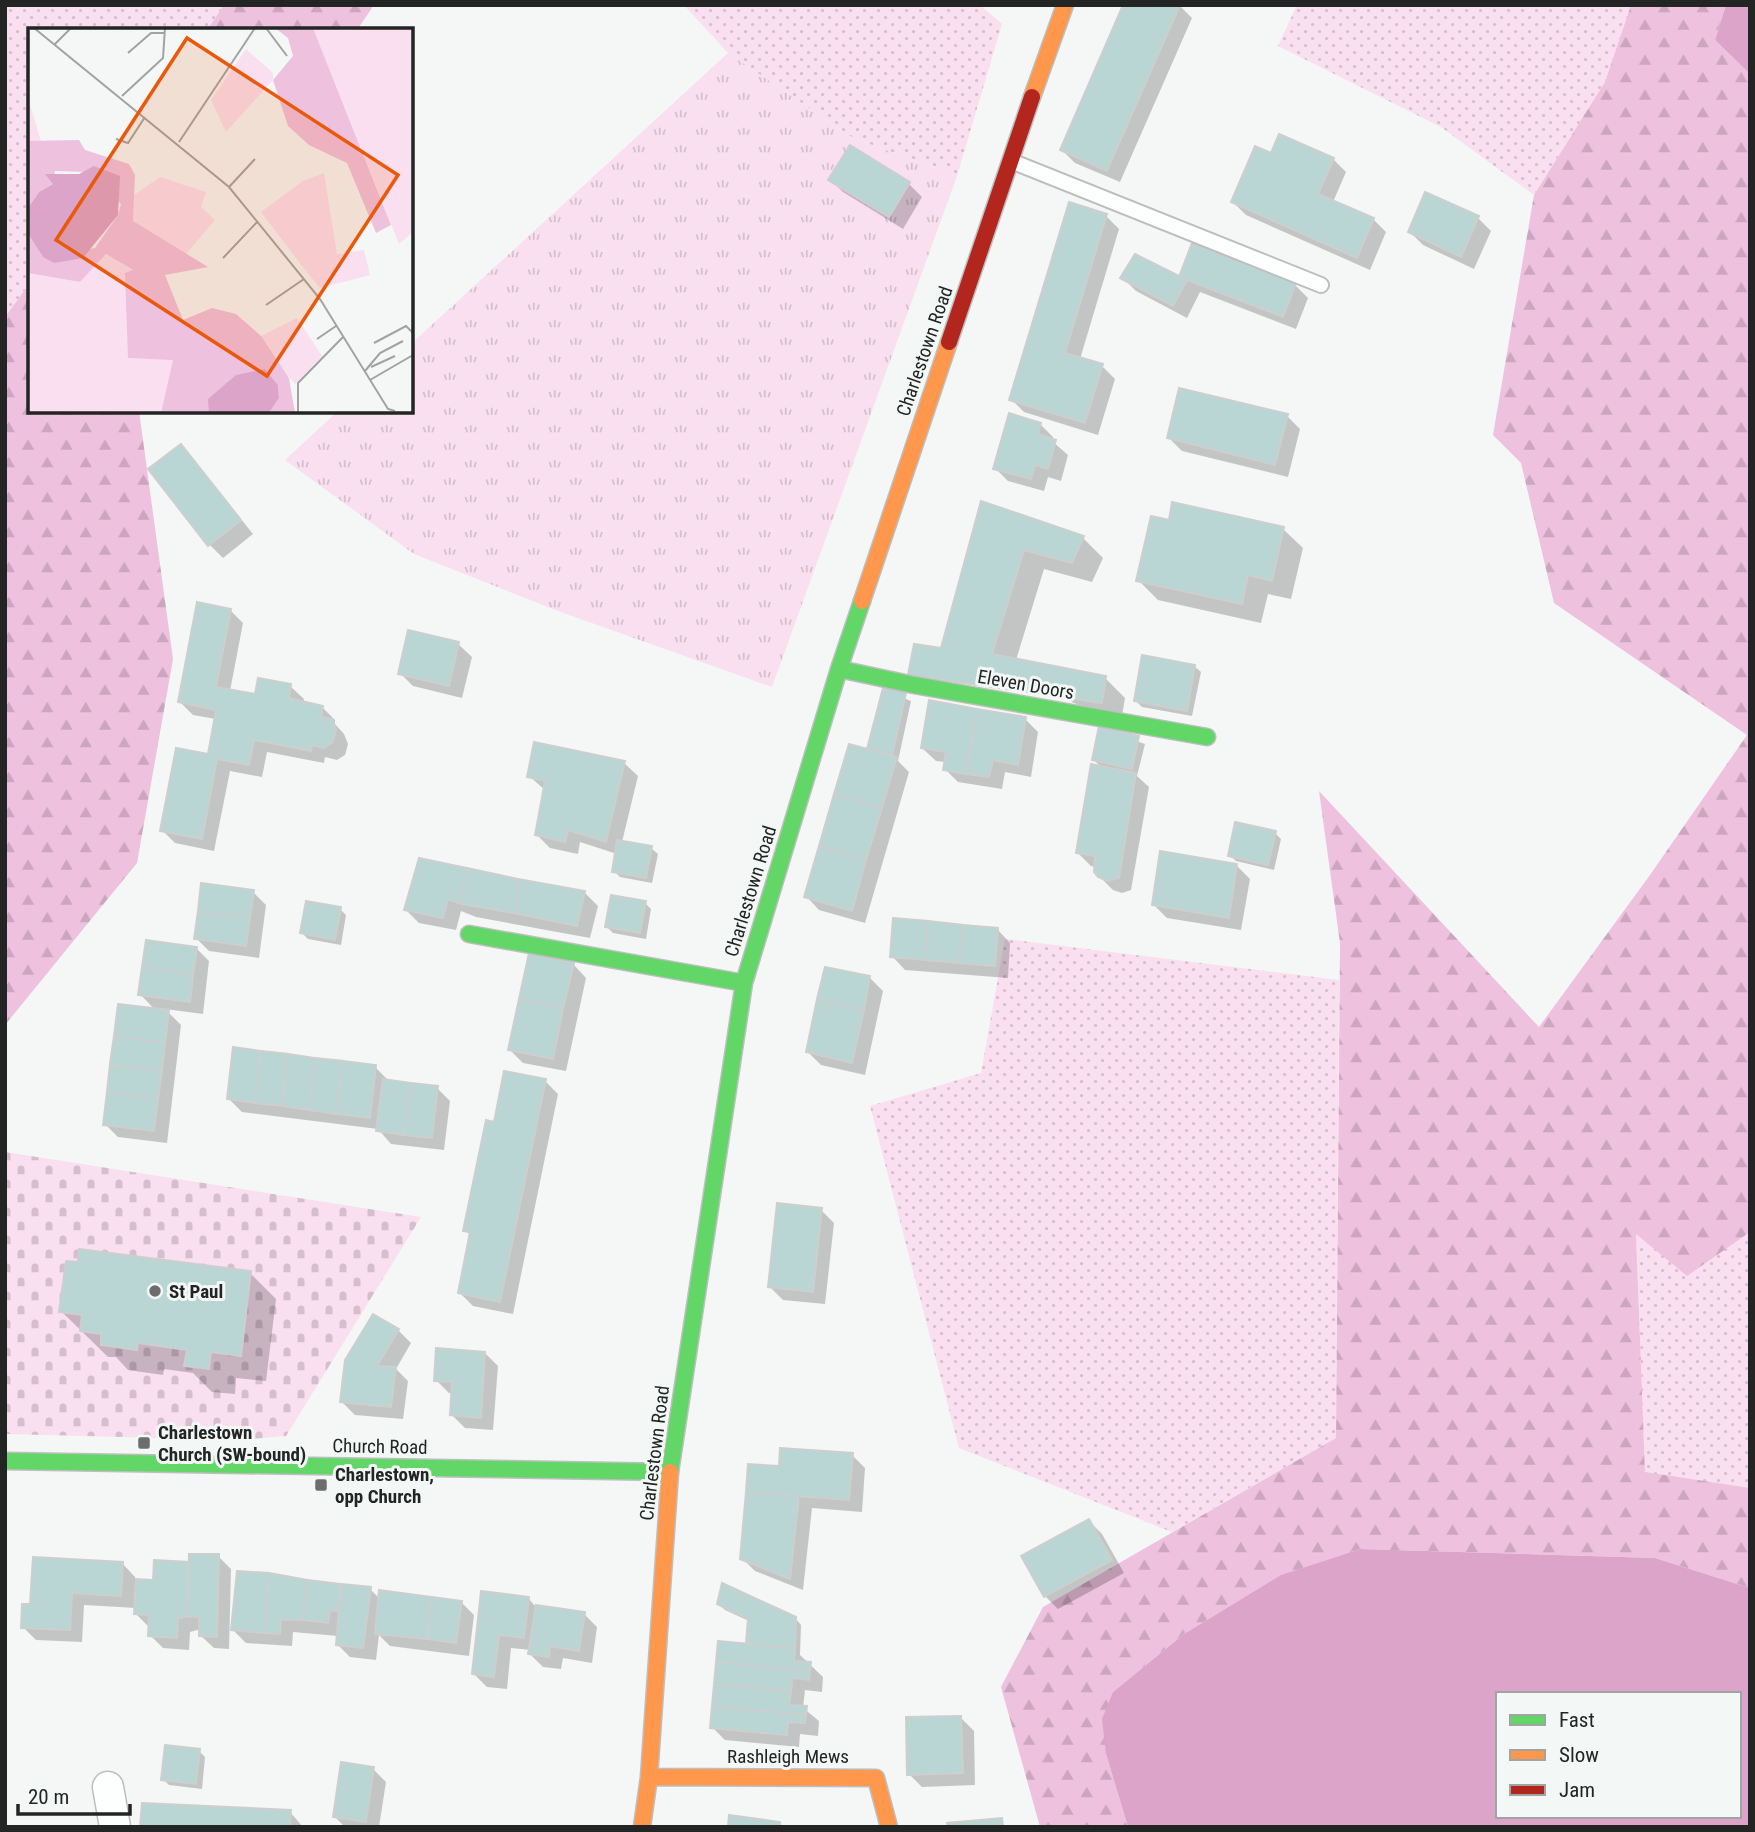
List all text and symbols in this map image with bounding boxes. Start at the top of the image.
inset map [28,28,413,413]
street label: Charlestown Road [891,283,957,419]
street label: Eleven Doors [976,665,1076,704]
street label: Charlestown Road [720,823,781,959]
place label: St Paul [169,1280,223,1303]
marker: St Paul [147,1283,163,1299]
street label: Charlestown Road [635,1384,674,1522]
place label: Charlestown Church (SW-bound) [158,1421,306,1466]
street label: Church Road [332,1434,428,1459]
marker: Charlestown Church (SW-bound) [136,1435,152,1451]
place label: Charlestown, opp Church [335,1463,434,1508]
marker: Charlestown, opp Church [313,1477,329,1493]
legend [1496,1692,1741,1818]
text: Fast [1559,1708,1595,1732]
text: Slow [1559,1743,1599,1767]
street label: Rashleigh Mews [727,1745,849,1768]
scale bar [18,1772,130,1816]
text: Jam [1559,1778,1595,1802]
text: 20 m [28,1785,69,1809]

